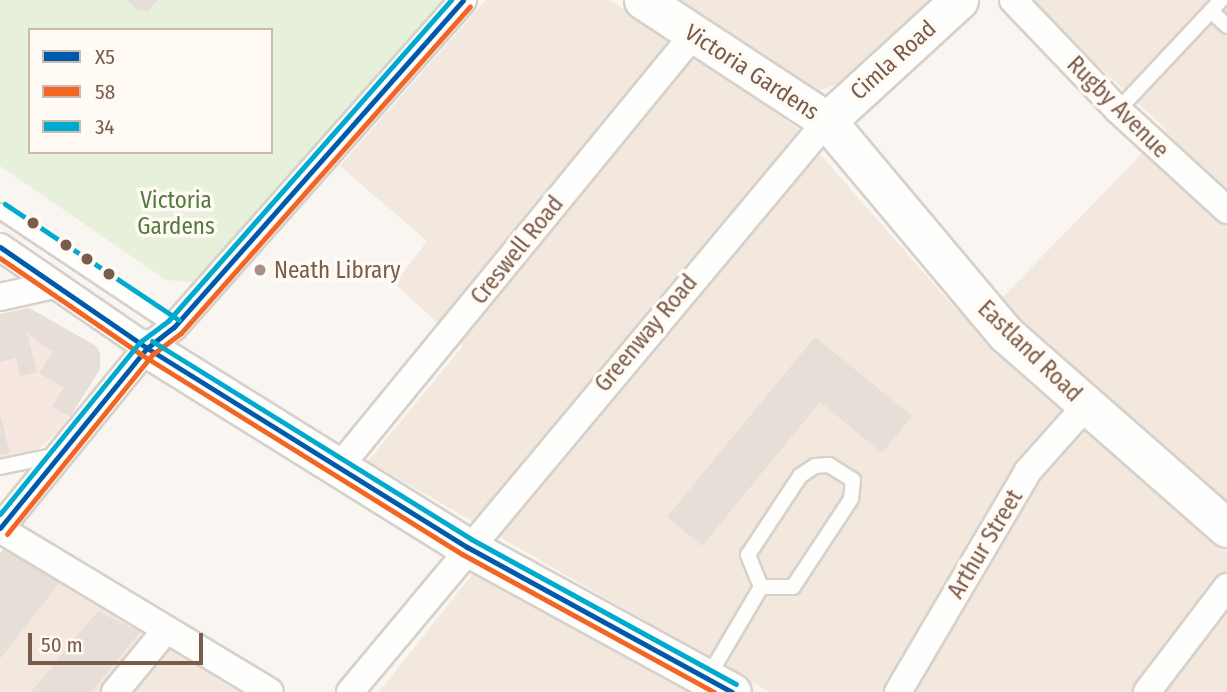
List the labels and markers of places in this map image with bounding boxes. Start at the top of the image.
unlabelled marker [26,216,40,230]
unlabelled marker [59,238,73,252]
unlabelled marker [80,252,94,266]
place label: Neath Library [274,256,401,284]
marker: Neath Library [252,262,268,278]
unlabelled marker [102,267,116,281]

